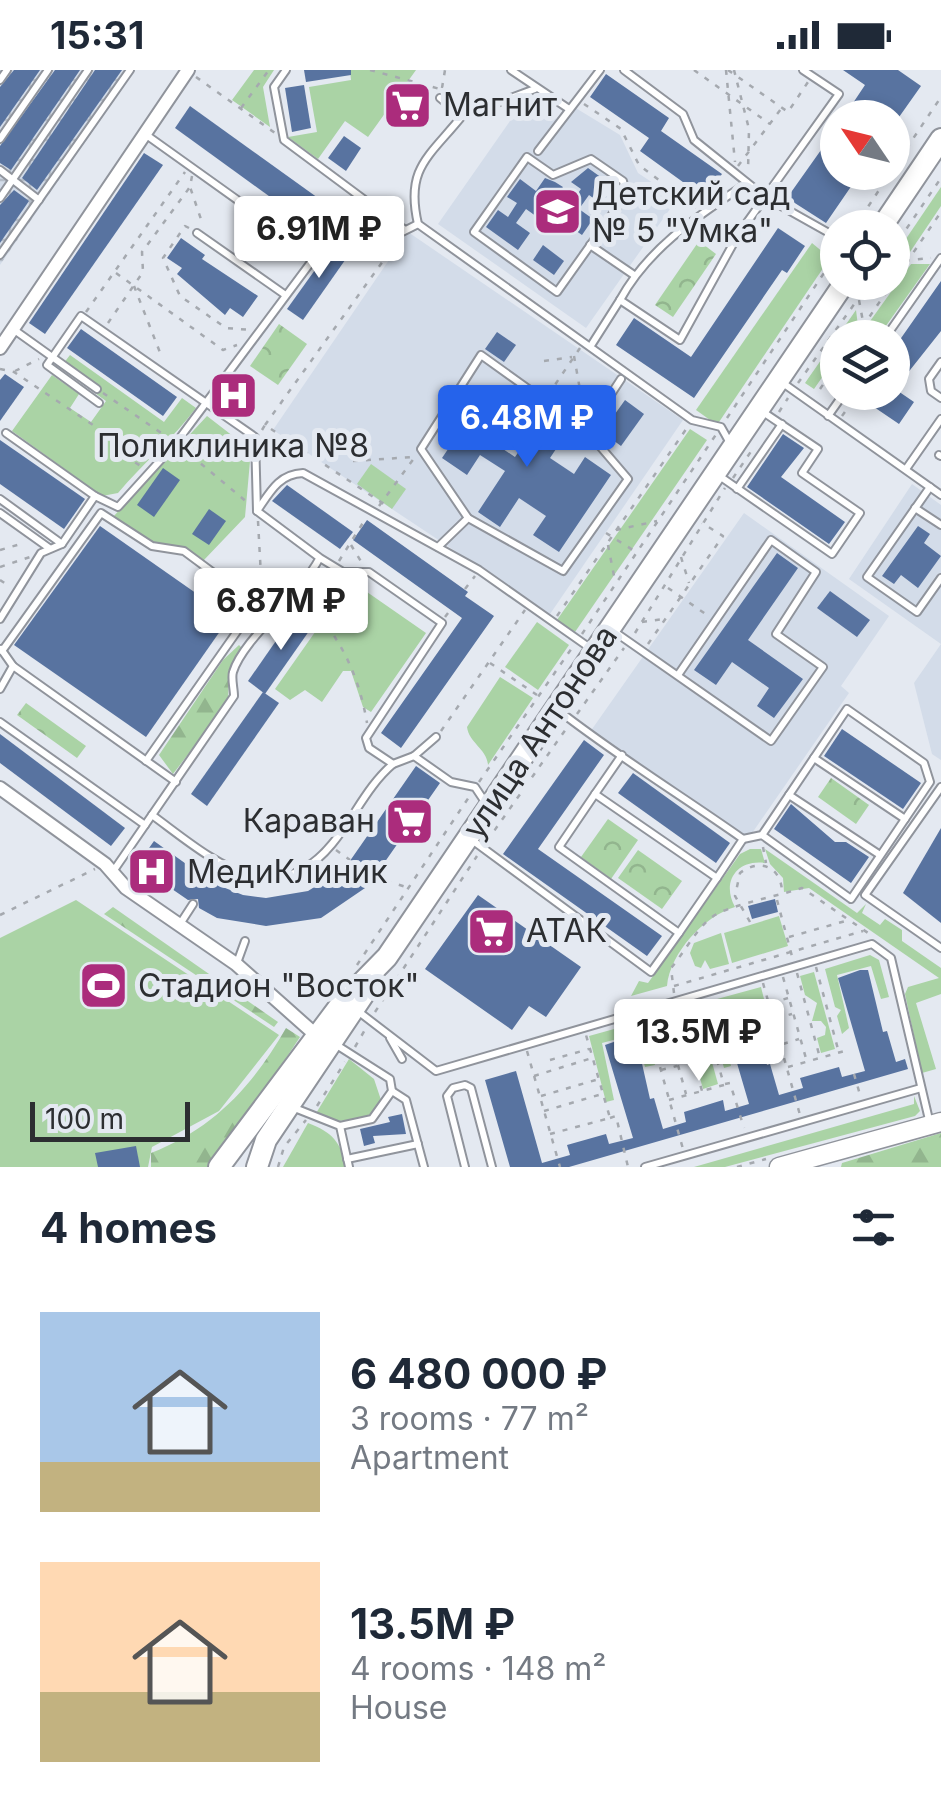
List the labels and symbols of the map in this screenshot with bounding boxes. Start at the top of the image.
supermarket icon: Магнит [382,79,434,131]
place label: Магнит [443,85,557,124]
north arrow [820,100,910,190]
place label: Детский сад № 5 "Умка" [592,174,790,250]
school or university icon: Детский сад № 5 "Умка" [531,186,583,238]
pin: 6.91M ₽ [227,196,411,281]
hospital icon: Поликлиника №8 [207,370,259,422]
pin: 6.48M ₽ [435,385,619,470]
place label: Поликлиника №8 [97,426,369,465]
pin: 6.87M ₽ [189,568,373,653]
street label: улица Антонова [454,618,625,846]
supermarket icon: Караван [384,795,436,847]
place label: Караван [243,801,375,840]
hospital icon: МедиКлиник [126,846,178,898]
place label: МедиКлиник [187,852,388,891]
supermarket icon: АТАК [465,905,517,957]
place label: АТАК [526,911,607,950]
sports icon: Стадион "Восток" [77,960,129,1012]
place label: Стадион "Восток" [138,966,420,1005]
pin: 13.5M ₽ [607,999,791,1084]
scale bar [30,1097,190,1142]

